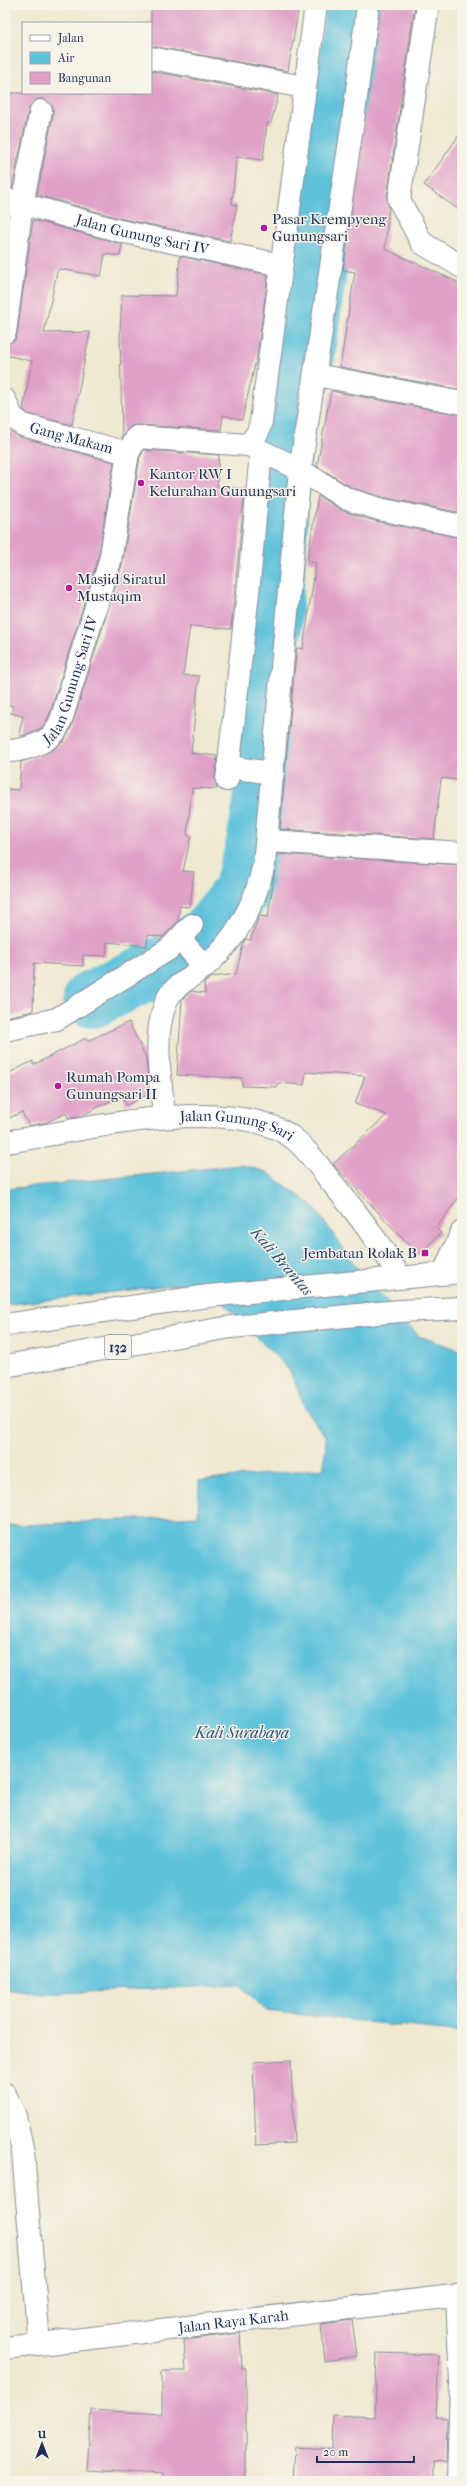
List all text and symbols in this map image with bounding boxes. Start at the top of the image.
legend [22,22,152,94]
text: Jalan [57,31,84,45]
text: Air [57,51,75,65]
text: Bangunan [58,71,111,85]
street label: Jalan Gunung Sari IV [73,210,212,259]
place label: Pasar Krempyeng Gunungsari [272,210,388,245]
marker: Pasar Krempyeng Gunungsari [259,223,269,233]
street label: Gang Makam [28,418,115,458]
place label: Kantor RW I Kelurahan Gunungsari [149,465,297,500]
marker: Kantor RW I Kelurahan Gunungsari [136,478,146,488]
place label: Masjid Siratul Mustaqim [77,570,166,605]
marker: Masjid Siratul Mustaqim [64,583,74,593]
street label: Jalan Gunung Sari IV [39,613,102,749]
place label: Rumah Pompa Gunungsari II [66,1068,161,1103]
marker: Rumah Pompa Gunungsari II [53,1081,63,1091]
street label: Jalan Gunung Sari [178,1107,298,1145]
water label: Kali Brantas [246,1222,318,1300]
place label: Jembatan Rolak B [302,1244,417,1262]
marker: Jembatan Rolak B [420,1248,430,1258]
road number: 132 [105,1335,131,1359]
water label: Kali Surabaya [194,1723,289,1742]
street label: Jalan Raya Karah [176,2306,290,2337]
north arrow [22,2424,62,2464]
text: U [37,2428,47,2441]
scale bar [317,2438,414,2464]
text: 20 m [323,2445,348,2459]

